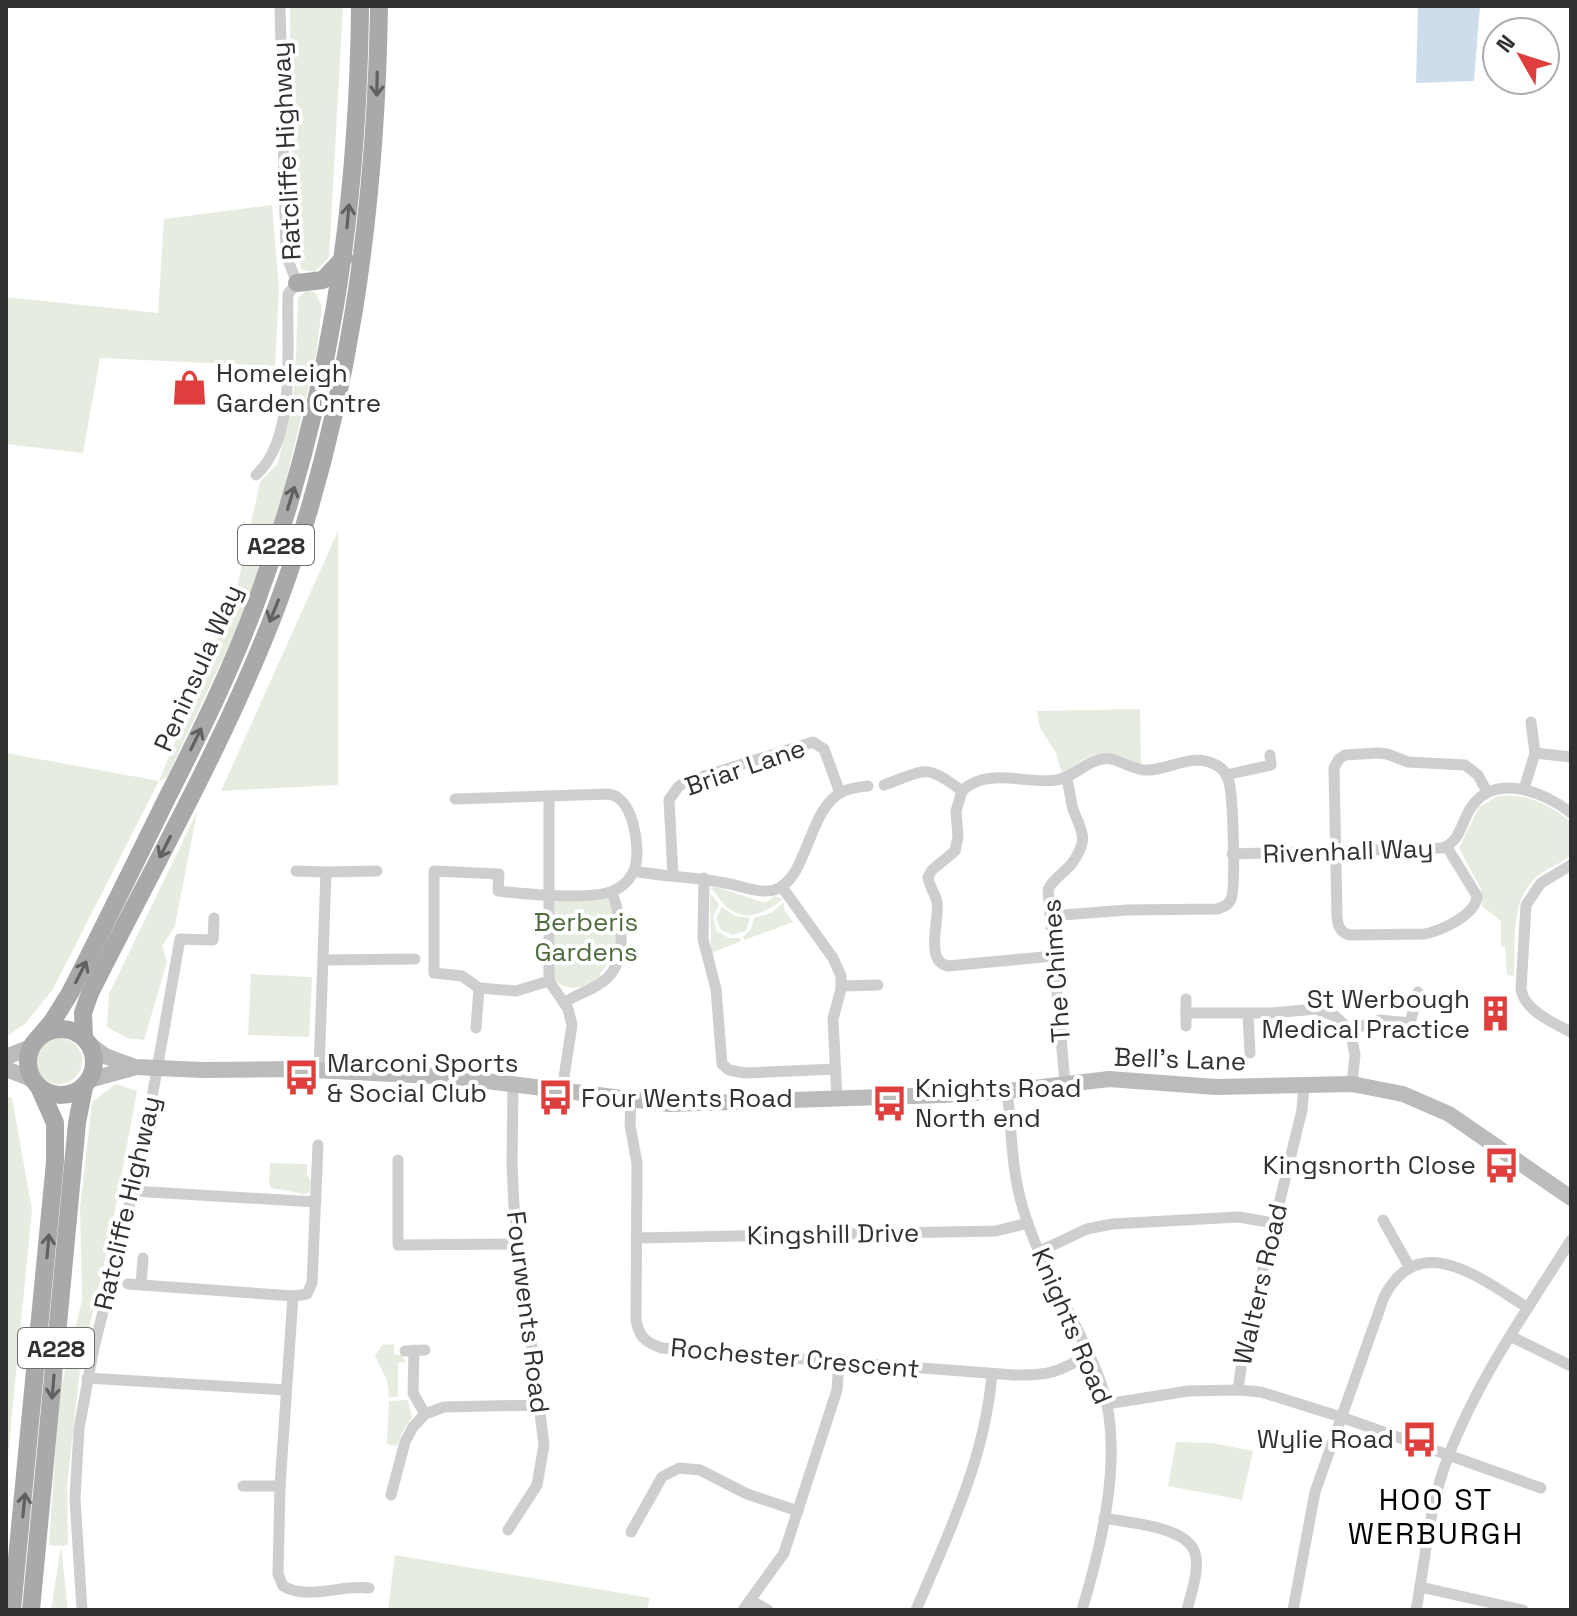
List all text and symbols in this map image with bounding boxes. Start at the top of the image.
north arrow [1481,16,1561,96]
text: N [1490,29,1521,58]
street label: Ratcliffe Highway [263,41,309,261]
one-way arrow [369,70,384,97]
one-way arrow [341,203,356,230]
place label: Homeleigh Garden Cntre [216,356,381,420]
shop icon: Homeleigh Garden Cntre [171,369,209,407]
one-way arrow [284,485,299,511]
road number: A228 [238,525,314,565]
street label: Peninsula Way [146,579,250,757]
one-way arrow [266,598,280,623]
one-way arrow [189,728,204,752]
street label: Briar Lane [680,731,810,803]
street label: Rivenhall Way [1262,831,1434,871]
one-way arrow [157,835,172,859]
street label: The Chimes [1034,898,1078,1044]
park label: Berberis Gardens [534,905,638,969]
one-way arrow [74,961,89,985]
place label: St Werbough Medical Practice [1262,982,1470,1046]
building icon: St Werbough Medical Practice [1477,995,1515,1033]
street label: Bell's Lane [1113,1040,1247,1078]
place label: Marconi Sports & Social Club [327,1046,519,1110]
bus stop icon: Marconi Sports & Social Club [282,1059,320,1097]
place label: Knights Road North end [915,1071,1082,1135]
bus stop icon: Four Wents Road [536,1079,574,1117]
place label: Four Wents Road [581,1081,793,1115]
bus stop icon: Knights Road North end [870,1084,908,1122]
street label: Ratcliffe Highway [86,1093,168,1313]
bus stop icon: Kingsnorth Close [1483,1146,1521,1184]
place label: Kingsnorth Close [1263,1148,1476,1182]
street label: Walters Road [1225,1200,1295,1368]
street label: Fourwents Road [499,1209,557,1415]
street label: Kingshill Drive [746,1215,920,1253]
one-way arrow [40,1233,55,1260]
street label: Knights Road [1024,1243,1120,1409]
road number: A228 [18,1328,94,1368]
street label: Rochester Crescent [669,1330,921,1386]
one-way arrow [45,1373,60,1400]
bus stop icon: Wylie Road [1401,1420,1439,1458]
place label: Wylie Road [1257,1422,1394,1456]
district label: HOO ST WERBURGH [1348,1480,1524,1553]
one-way arrow [16,1492,31,1519]

